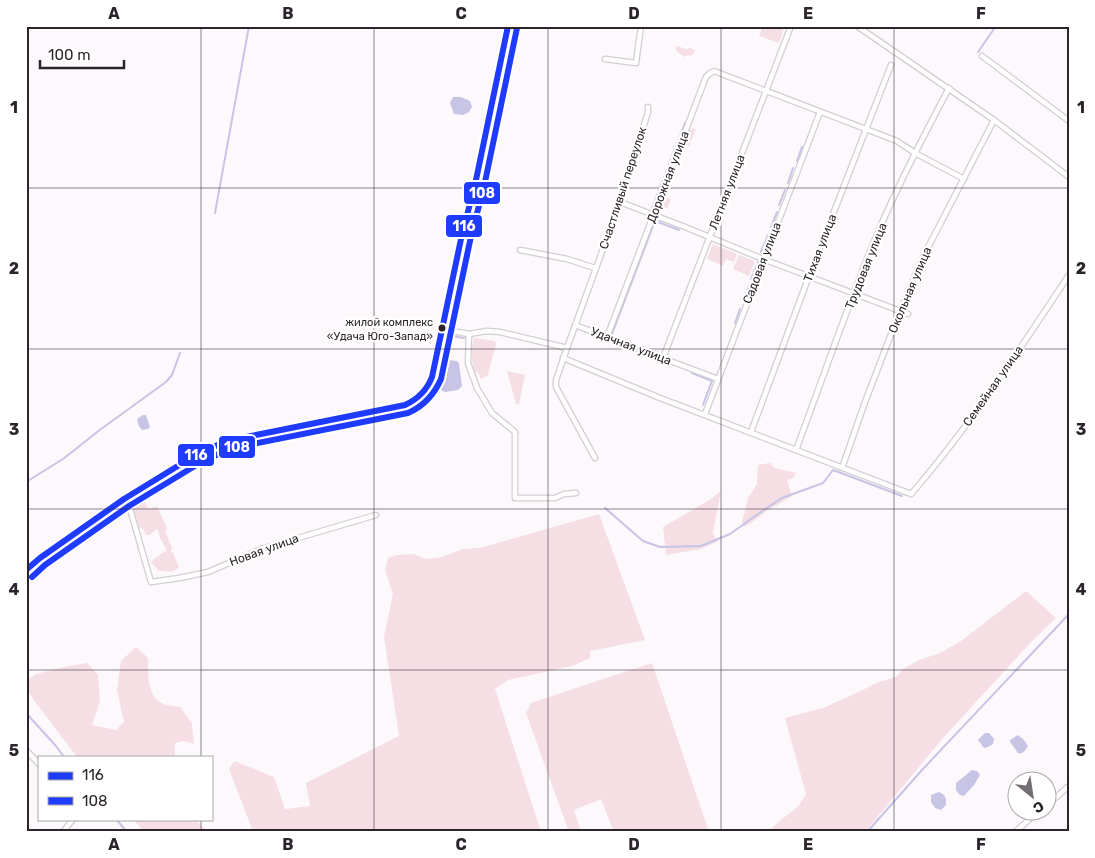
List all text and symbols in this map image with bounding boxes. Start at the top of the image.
text: A [108,4,120,23]
text: B [282,4,294,23]
text: C [455,4,467,23]
text: D [628,4,640,23]
text: E [803,4,813,23]
text: F [976,4,986,23]
scale bar [40,38,124,70]
text: 100 m [48,46,90,64]
text: 1 [10,98,18,117]
text: 1 [1077,98,1085,117]
street label: Счастливый переулок [597,125,650,251]
street label: Дорожная улица [644,129,692,225]
street label: Летняя улица [706,153,748,231]
line badge: 108 [463,181,501,205]
text: 108 [469,185,495,202]
street label: Тихая улица [801,212,839,284]
line badge: 116 [445,214,483,238]
text: 116 [452,218,476,235]
street label: Садовая улица [740,220,784,306]
street label: Трудовая улица [842,221,890,311]
street label: Окольная улица [886,245,934,335]
text: 2 [9,259,19,278]
text: 2 [1076,259,1086,278]
place label: жилой комплекс «Удача Юго-Запад» [327,316,433,343]
marker: жилой комплекс «Удача Юго-Запад» [437,323,447,333]
street label: Удачная улица [589,324,673,368]
street label: Семейная улица [960,343,1026,429]
text: 3 [9,420,19,439]
text: 3 [1076,420,1086,439]
line badge: 108 [218,435,256,459]
text: 108 [224,439,250,456]
line badge: 116 [177,443,215,467]
text: 116 [184,447,208,464]
street label: Новая улица [227,531,301,569]
text: 4 [9,580,20,599]
text: 4 [1076,580,1087,599]
text: 5 [9,741,19,760]
text: 5 [1076,741,1086,760]
legend [38,756,212,820]
text: 116 [82,766,104,784]
north arrow [1008,770,1058,820]
text: 108 [82,792,108,810]
text: С [1030,797,1047,817]
text: A [108,835,120,854]
text: B [282,835,294,854]
text: C [455,835,467,854]
text: D [628,835,640,854]
text: E [803,835,813,854]
text: F [976,835,986,854]

